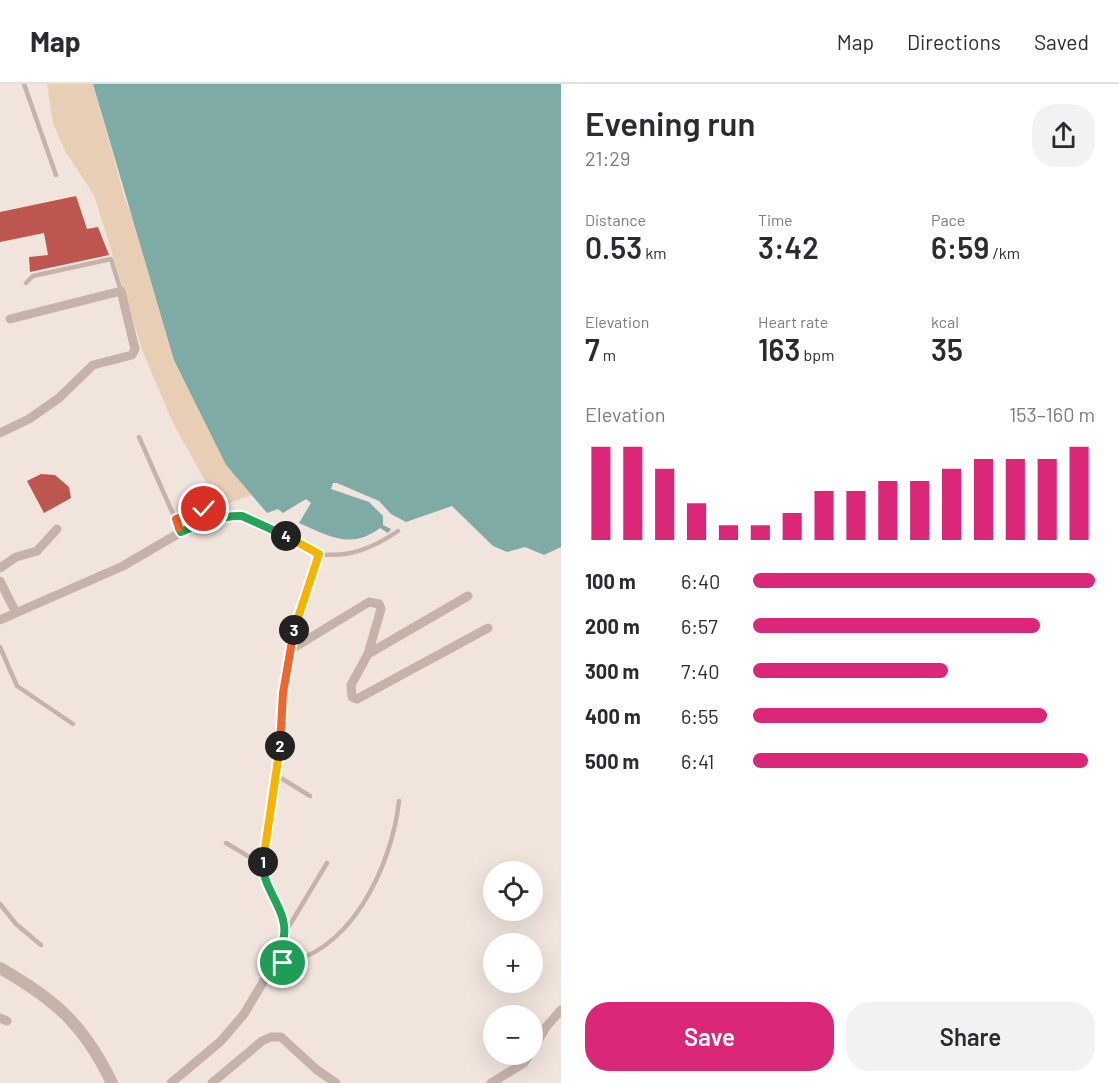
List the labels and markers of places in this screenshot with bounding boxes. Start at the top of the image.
pin [178,483,229,534]
pin: 4 [271,521,301,551]
pin: 3 [279,615,309,645]
pin: 2 [265,731,295,761]
pin: 1 [248,847,278,877]
pin [257,937,308,988]

